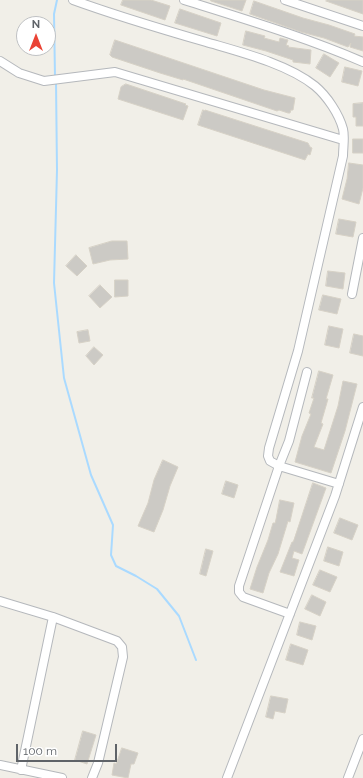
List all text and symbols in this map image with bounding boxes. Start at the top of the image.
north arrow [16,16,56,56]
text: N [32,18,40,31]
scale bar [18,736,119,762]
text: 100 m [23,744,57,758]

